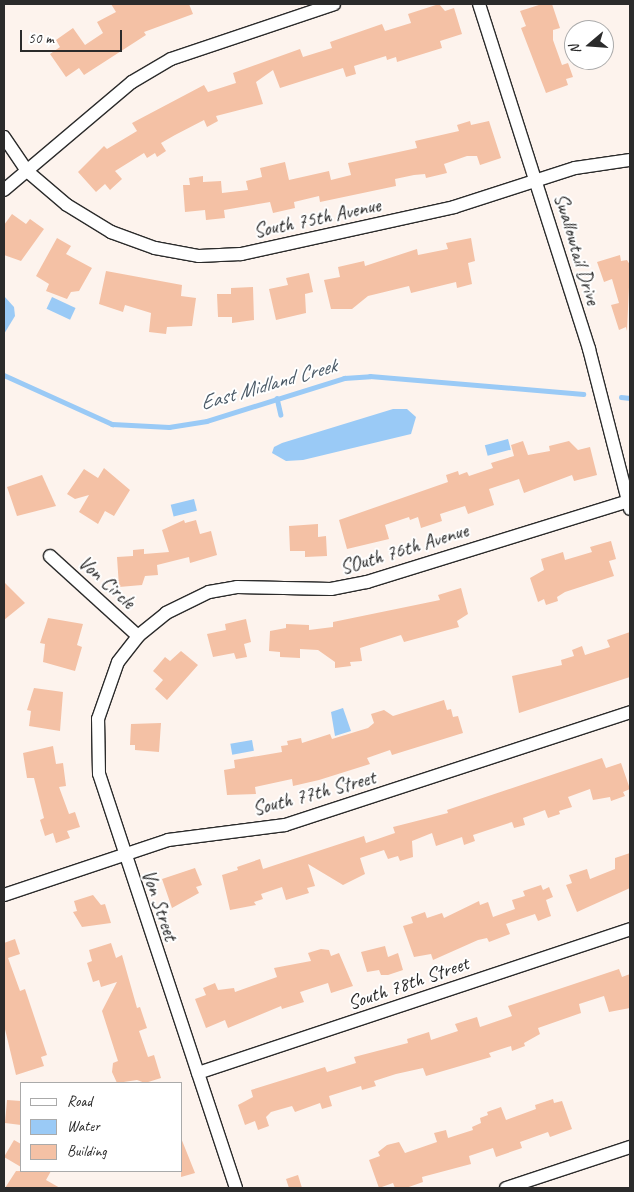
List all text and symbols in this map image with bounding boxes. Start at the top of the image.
scale bar [22,20,125,52]
north arrow [564,20,614,70]
text: 50 m [28,29,54,48]
text: N [566,43,585,56]
street label: Swallowtail Drive [549,190,605,308]
street label: South 75th Avenue [251,193,383,243]
water label: East Midland Creek [197,353,339,415]
street label: SOuth 76th Avenue [337,518,471,580]
street label: Von Circle [74,551,140,613]
street label: South 77th Street [250,765,378,821]
street label: Von Street [137,866,183,944]
street label: South 78th Street [344,951,472,1015]
legend [20,1082,182,1172]
text: Road [67,1092,92,1111]
text: Water [67,1117,100,1136]
text: Building [67,1142,106,1161]

